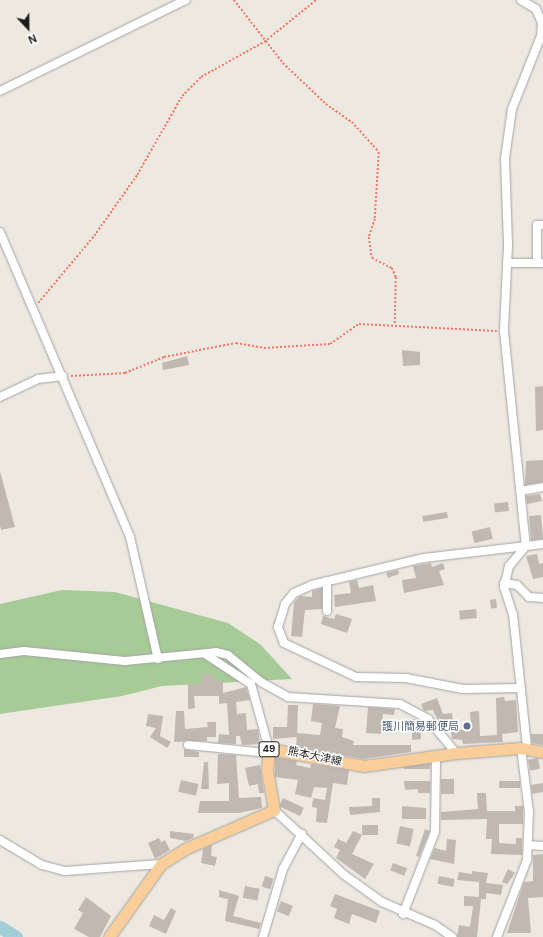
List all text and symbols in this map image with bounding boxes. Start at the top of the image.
north arrow [8,8,48,48]
text: N [26,31,39,47]
place label: 護川簡易郵便局 [382,719,459,733]
marker: 護川簡易郵便局 [462,721,472,731]
road number: 49 [258,741,280,757]
street label: 熊本大津線 [287,744,343,768]

